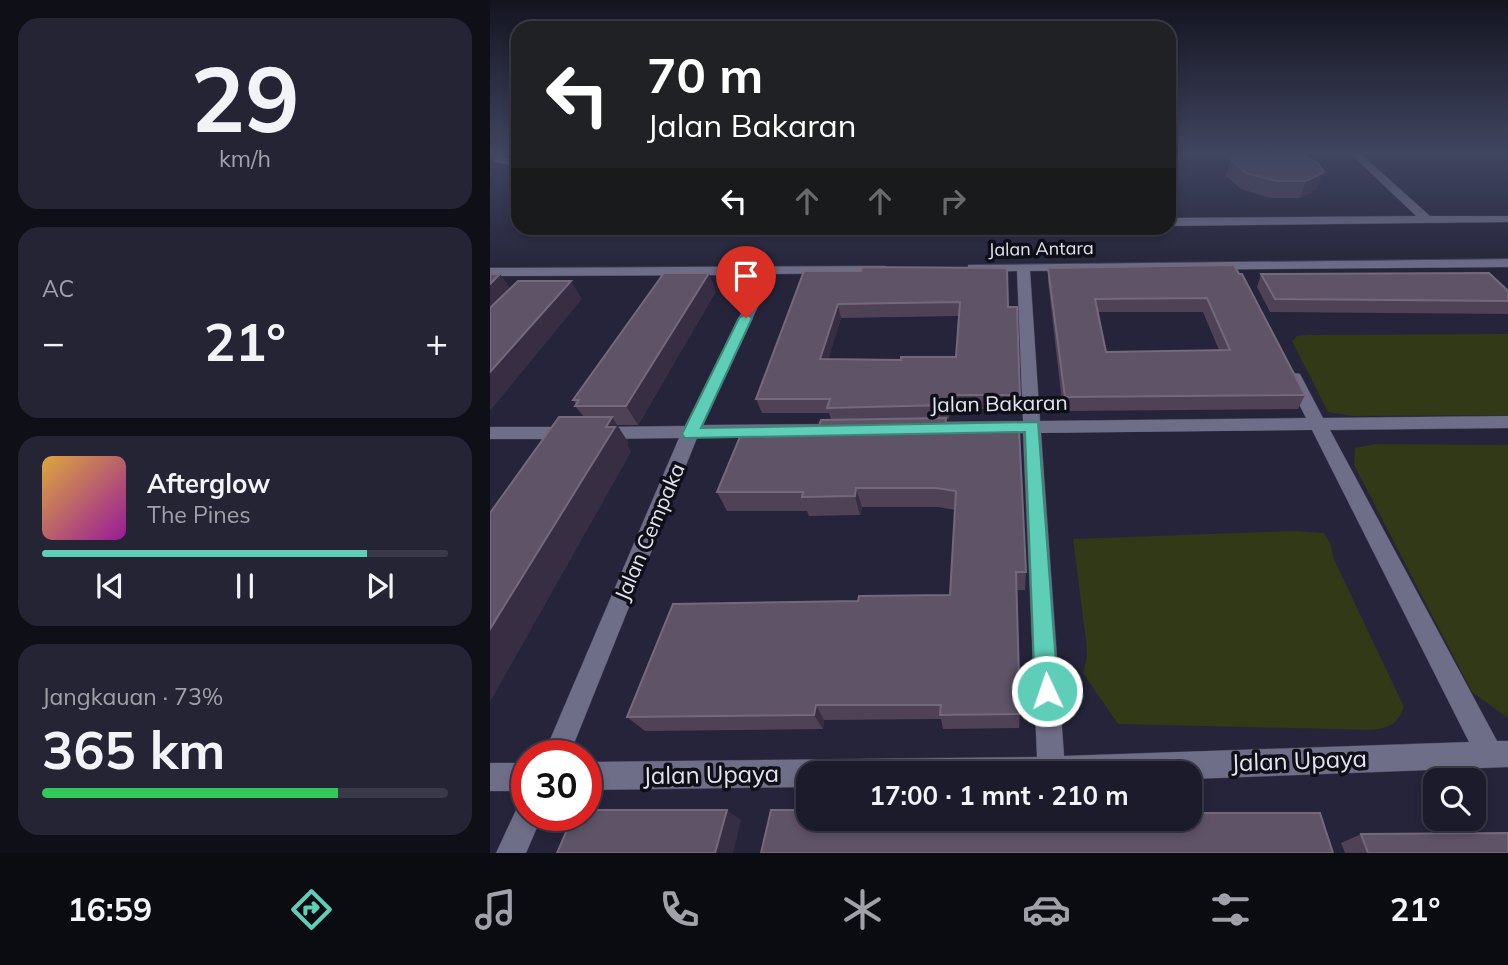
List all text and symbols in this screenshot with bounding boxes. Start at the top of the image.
text: 29 [190,41,300,155]
text: 70 m [647,44,763,105]
icon: left [532,49,623,140]
text: Jalan Bakaran [647,105,857,145]
text: km/h [219,144,271,173]
icon: left [715,182,753,220]
icon: ahead [788,182,826,220]
icon: ahead [861,182,899,220]
icon: right [934,182,972,220]
street label: Jalan Antara [988,236,1094,261]
pin [716,246,776,318]
icon: arrive [727,257,765,295]
text: AC [42,274,74,303]
text: 21° [204,309,286,374]
text: − [42,318,65,366]
text: + [425,318,448,366]
street label: Jalan Bakaran [930,389,1068,417]
street label: Jalan Cempaka [608,459,690,604]
text: Afterglow [147,467,270,500]
text: The Pines [147,500,251,529]
icon: previous [91,567,129,605]
icon: pause [226,567,264,605]
icon: next [361,567,399,605]
position arrow [1010,654,1084,728]
text: Jangkauan · 73% [42,682,223,711]
text: 365 km [42,717,225,782]
speed limit sign: 30 [511,740,602,831]
street label: Jalan Upaya [1231,743,1367,777]
street label: Jalan Upaya [643,758,779,790]
map controls [1423,768,1486,831]
button: search [1423,768,1486,831]
text: 17:00 · 1 mnt · 210 m [869,779,1129,812]
icon: directions [287,885,336,934]
icon: music [471,885,520,934]
icon: phone [655,885,704,934]
icon: climate [838,885,887,934]
icon: car [1022,885,1071,934]
icon: filters [1206,885,1255,934]
text: 16:59 [67,889,152,929]
text: 21° [1390,889,1440,929]

